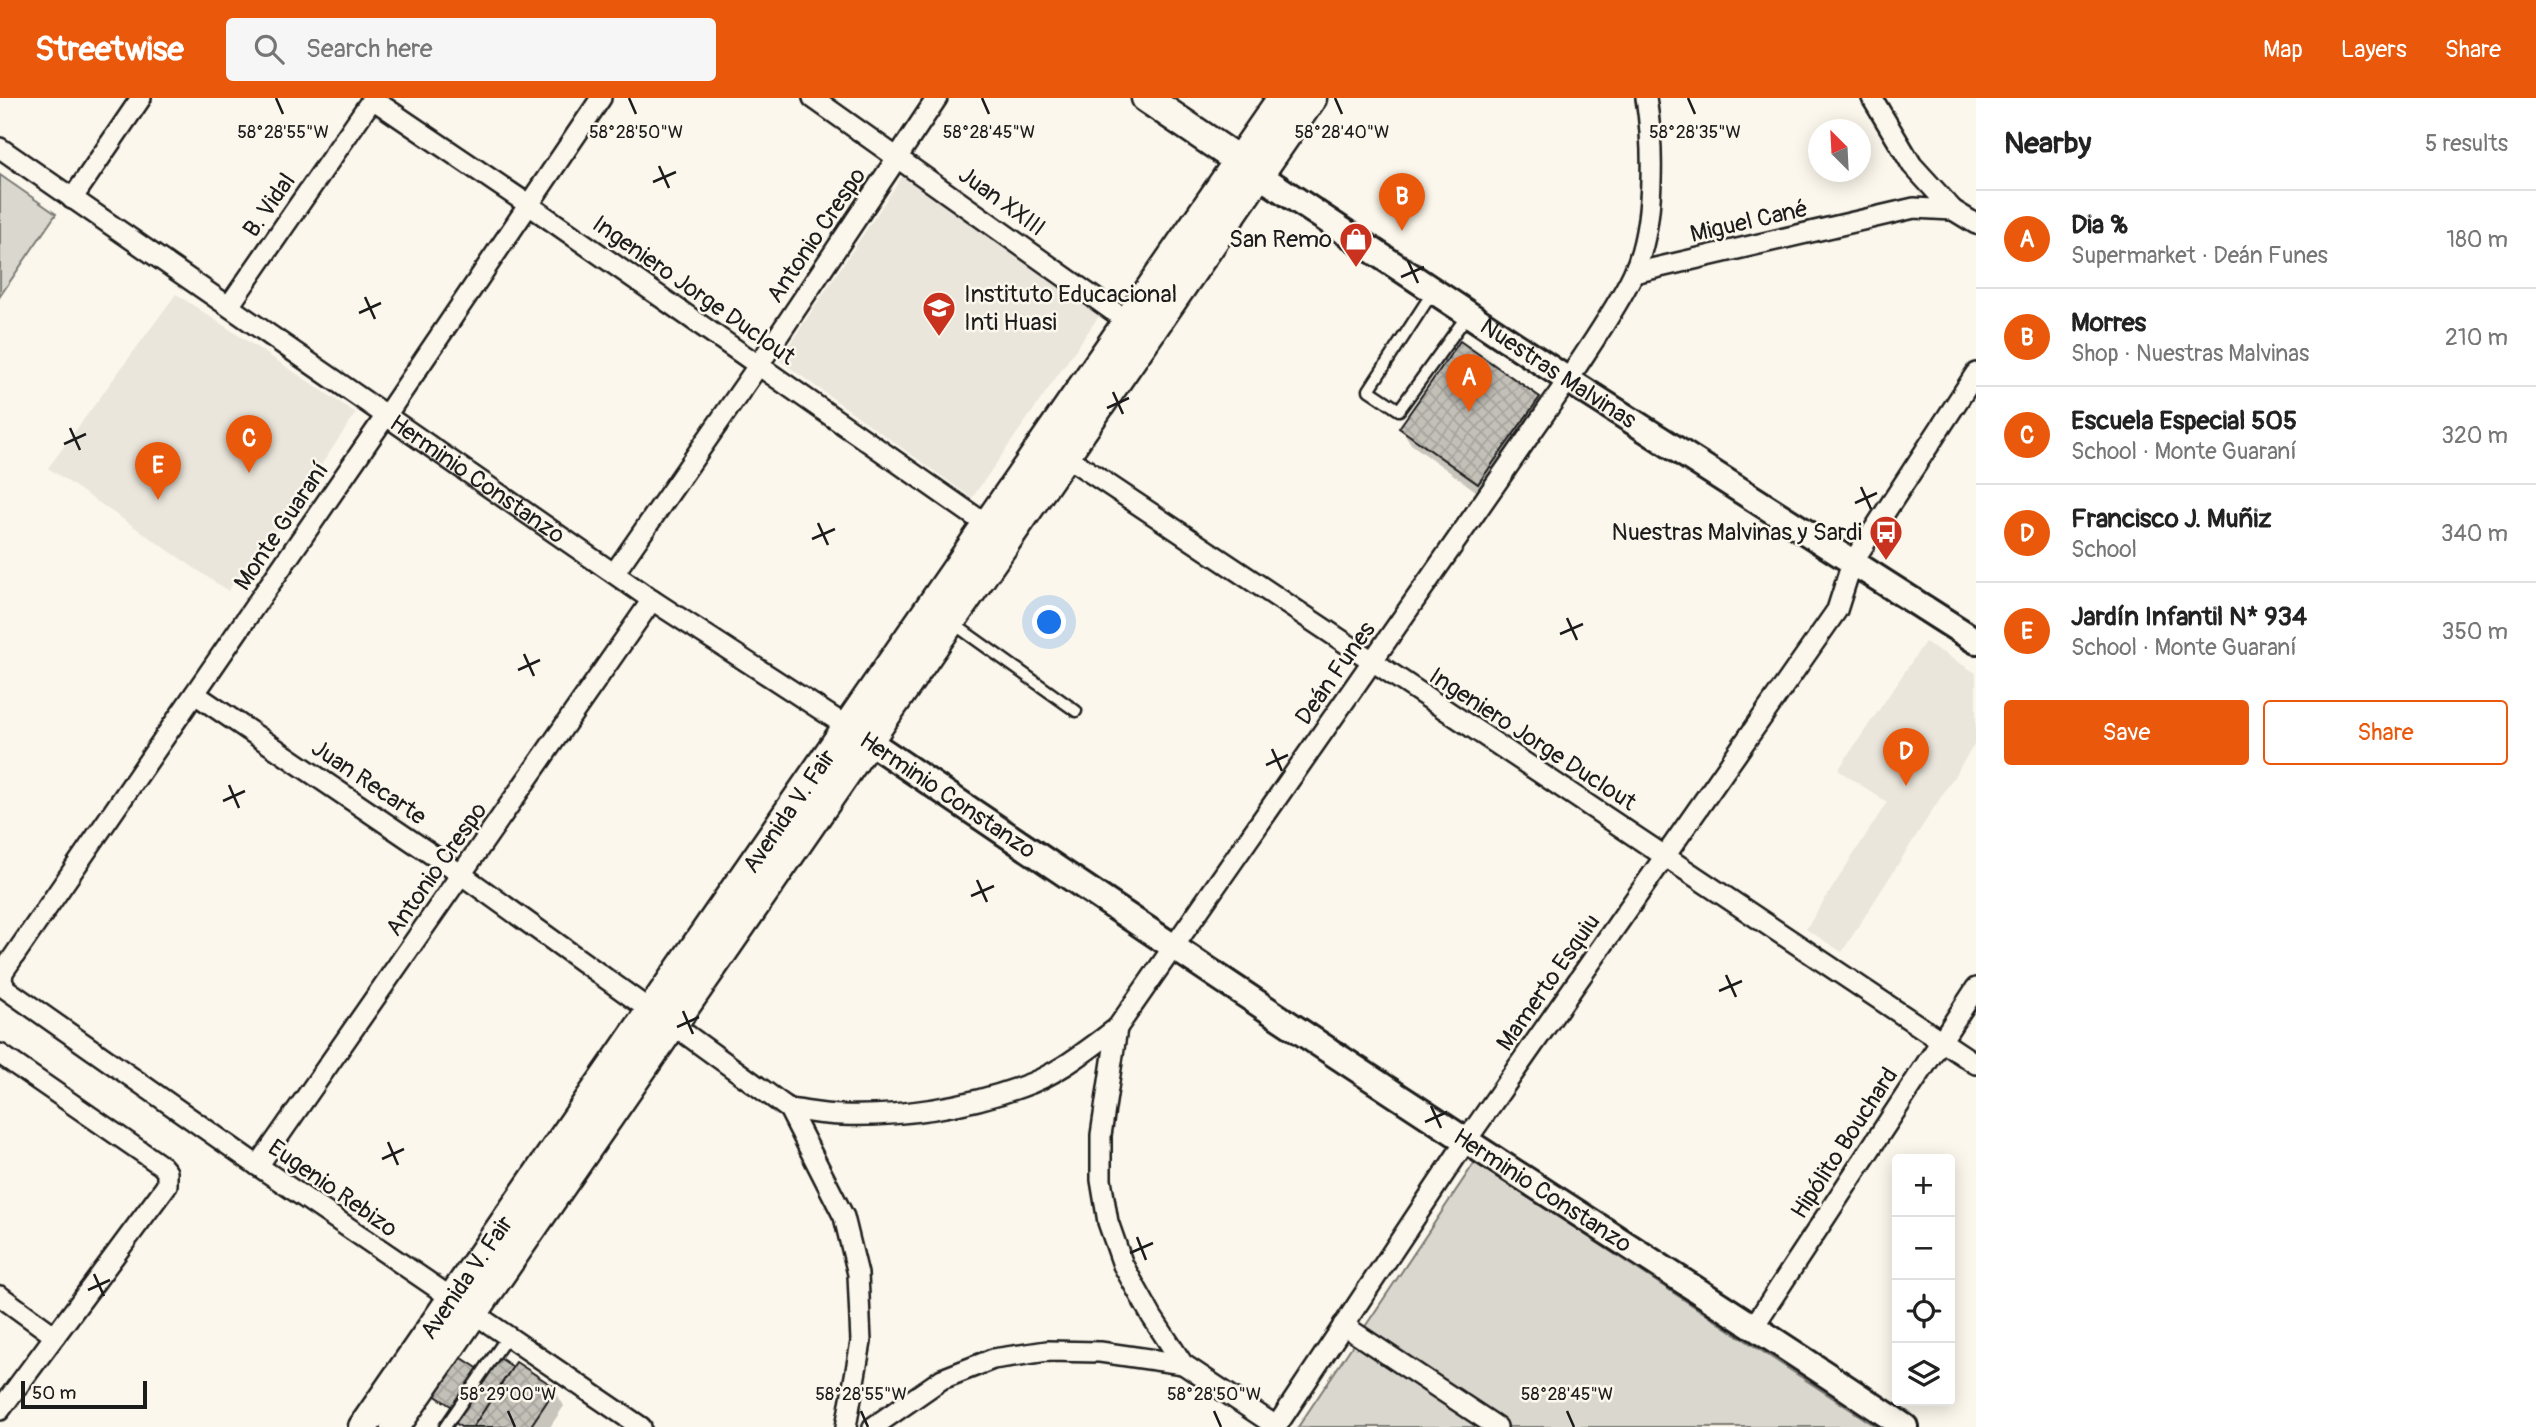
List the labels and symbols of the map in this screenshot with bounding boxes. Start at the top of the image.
north arrow [1808,119,1871,182]
text: 58°28'55"W [237,121,329,144]
text: 58°28'50"W [589,121,683,144]
text: 58°28'45"W [943,121,1035,144]
text: 58°28'40"W [1295,121,1389,144]
text: 58°28'35"W [1649,121,1741,144]
street label: Juan XXIII [953,160,1051,243]
street label: Antonio Crespo [761,162,872,308]
street label: B. Vidal [237,168,302,243]
pin: B [1379,173,1425,231]
street label: Miguel Cané [1687,194,1811,249]
street label: Ingeniero Jorge Duclout [587,209,801,372]
shop icon: San Remo [1337,220,1375,269]
place label: San Remo [1229,225,1332,254]
place label: Instituto Educacional Inti Huasi [964,280,1177,337]
school or university icon: Instituto Educacional Inti Huasi [920,289,958,338]
street label: Nuestras Malvinas [1475,312,1642,435]
pin: A [1446,354,1492,412]
street label: Herminio Constanzo [384,409,570,550]
pin: C [226,415,272,473]
pin: E [135,442,181,500]
street label: Monte Guaraní [228,457,335,596]
bus stop icon: Nuestras Malvinas y Sardi [1867,513,1905,562]
place label: Nuestras Malvinas y Sardi [1611,518,1862,547]
your location [1032,605,1066,639]
street label: Deán Funes [1289,616,1382,731]
street label: Ingeniero Jorge Duclout [1424,662,1642,817]
street label: Herminio Constanzo [854,726,1041,865]
pin: D [1883,728,1929,786]
street label: Juan Recarte [306,733,432,831]
street label: Avenida V. Fair [737,744,842,879]
street label: Antonio Crespo [380,797,493,942]
street label: Mamerto Esquiu [1490,908,1606,1056]
street label: Hipólito Bouchard [1785,1062,1904,1224]
street label: Herminio Constanzo [1448,1122,1637,1259]
street label: Eugenio Rebizo [263,1133,403,1244]
street label: Avenida V. Fair [414,1210,520,1345]
scale bar [21,1378,147,1410]
text: 58°29'00"W [460,1383,556,1406]
text: 58°28'55"W [815,1383,907,1406]
text: 58°28'50"W [1167,1383,1261,1406]
text: 58°28'45"W [1521,1383,1613,1406]

